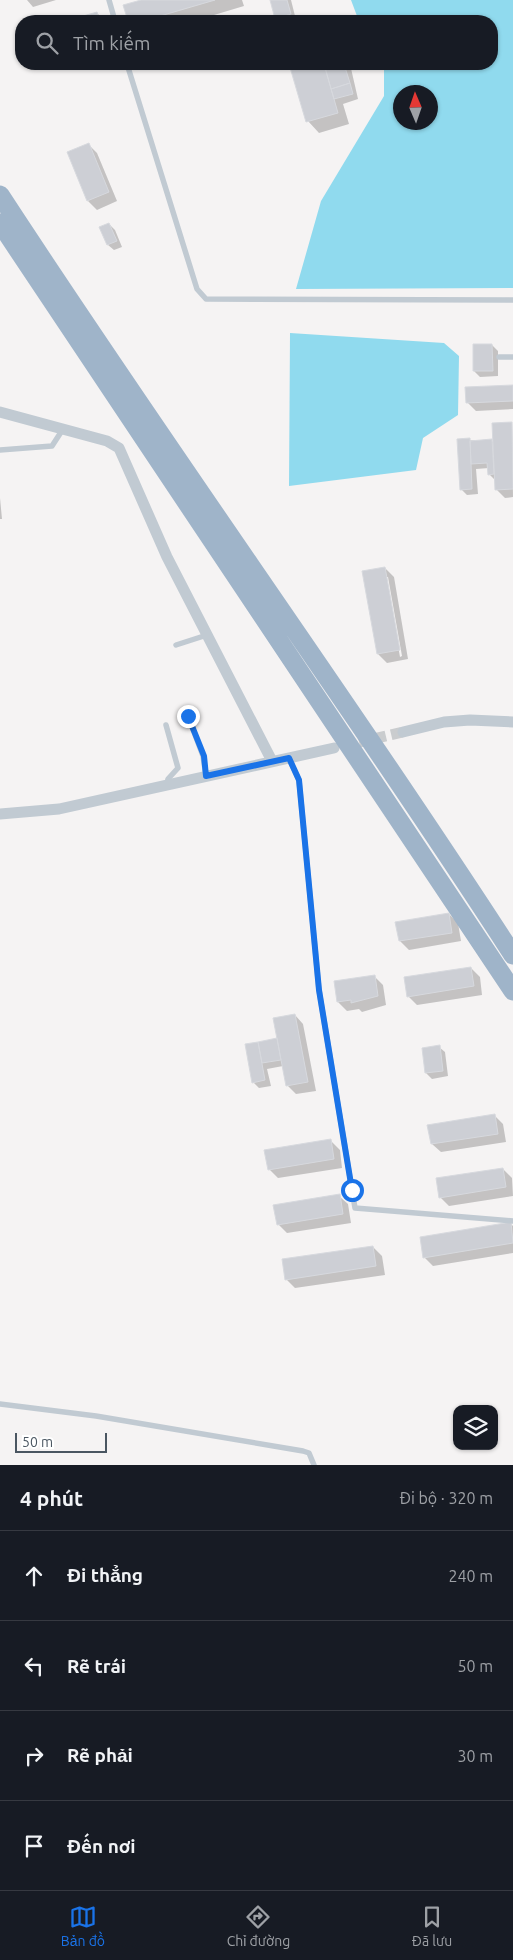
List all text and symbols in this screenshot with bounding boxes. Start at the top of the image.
search box [15,15,498,70]
icon: search [33,29,61,57]
text: Tìm kiếm [73,32,150,54]
north arrow [393,85,438,130]
route end [177,705,200,728]
route start [341,1179,364,1202]
map controls [453,1405,498,1450]
button: layers [453,1405,498,1450]
scale bar [15,1430,108,1453]
text: 50 m [22,1434,53,1450]
text: 4 phút [20,1486,83,1510]
text: Đi bộ · 320 m [399,1489,493,1507]
icon: ahead [20,1562,48,1590]
text: Đi thẳng [67,1564,143,1586]
text: 240 m [448,1567,493,1585]
icon: left [20,1652,48,1680]
text: Rẽ trái [67,1655,126,1677]
text: 50 m [457,1657,493,1675]
icon: right [20,1742,48,1770]
text: Rẽ phải [67,1744,133,1766]
text: 30 m [457,1747,493,1765]
icon: arrive [20,1832,48,1860]
text: Đến nơi [67,1835,136,1857]
tab: Bản đồ [61,1903,105,1949]
tab: Chỉ đường [227,1903,290,1949]
tab: Đã lưu [412,1903,452,1949]

